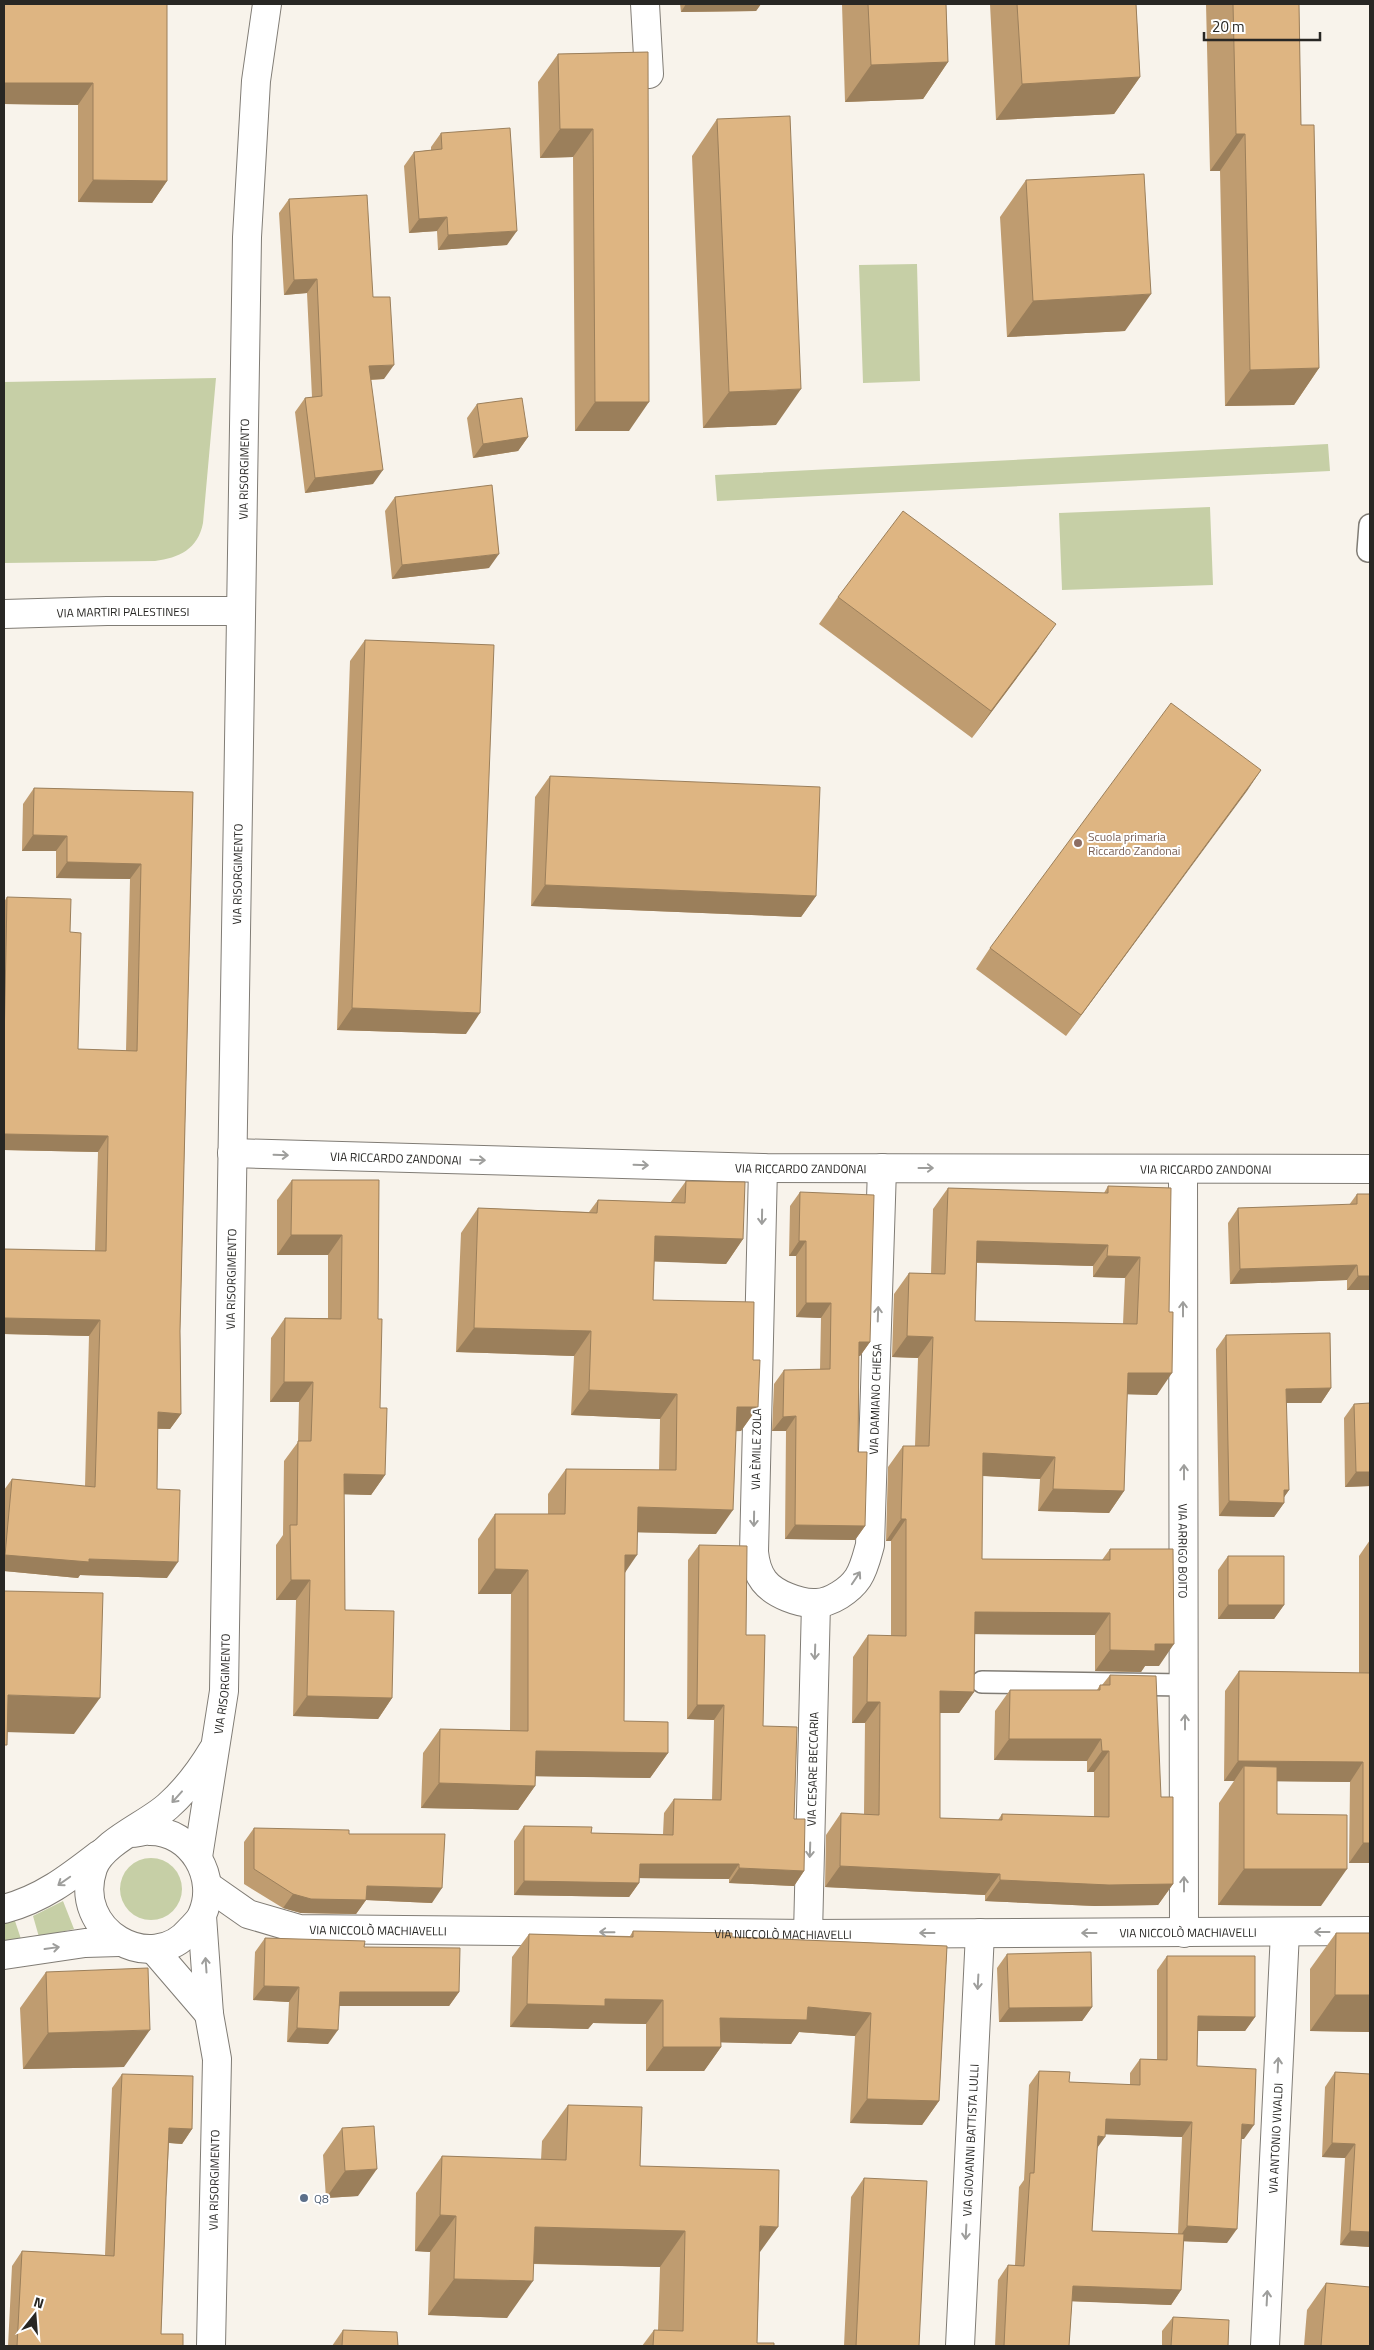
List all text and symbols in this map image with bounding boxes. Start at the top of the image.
scale bar [1204,10,1320,42]
text: 20 m [1212,15,1245,38]
street label: VIA RISORGIMENTO [233,418,254,520]
street label: VIA MARTIRI PALESTINESI [56,601,189,622]
street label: VIA RISORGIMENTO [227,823,247,925]
place label: Scuola primaria Riccardo Zandonai [1088,827,1180,860]
marker: Scuola primaria Riccardo Zandonai [1072,837,1084,849]
street label: VIA RICCARDO ZANDONAI [330,1146,462,1169]
one-way arrow [272,1150,289,1160]
one-way arrow [470,1156,486,1165]
street label: VIA RICCARDO ZANDONAI [735,1158,867,1178]
street label: VIA RICCARDO ZANDONAI [1140,1159,1272,1178]
one-way arrow [633,1160,649,1169]
one-way arrow [918,1163,934,1173]
one-way arrow [757,1208,767,1224]
street label: VIA RISORGIMENTO [220,1228,241,1330]
one-way arrow [1178,1302,1188,1318]
one-way arrow [873,1306,882,1322]
street label: VIA DAMIANO CHIESA [863,1343,886,1455]
street label: VIA ÈMILE ZOLA [746,1408,766,1490]
one-way arrow [1179,1464,1189,1480]
street label: VIA ARRIGO BOITO [1174,1504,1193,1599]
one-way arrow [750,1511,759,1527]
one-way arrow [851,1572,861,1586]
street label: VIA RISORGIMENTO [208,1633,234,1736]
one-way arrow [810,1644,820,1660]
street label: VIA CESARE BECCARIA [801,1711,823,1827]
one-way arrow [1180,1714,1190,1730]
one-way arrow [171,1790,182,1803]
one-way arrow [805,1841,815,1857]
one-way arrow [57,1876,71,1886]
one-way arrow [1179,1877,1189,1893]
street label: VIA NICCOLÒ MACHIAVELLI [309,1920,447,1940]
street label: VIA NICCOLÒ MACHIAVELLI [1119,1922,1257,1942]
street label: VIA NICCOLÒ MACHIAVELLI [714,1924,852,1944]
one-way arrow [599,1927,615,1937]
one-way arrow [1314,1927,1330,1937]
one-way arrow [1081,1928,1098,1938]
one-way arrow [919,1929,935,1938]
one-way arrow [44,1943,60,1953]
one-way arrow [201,1958,211,1974]
one-way arrow [973,1974,982,1990]
one-way arrow [1274,2058,1283,2074]
street label: VIA GIOVANNI BATTISTA LULLI [957,2063,983,2217]
street label: VIA ANTONIO VIVALDI [1263,2082,1287,2194]
street label: VIA RISORGIMENTO [204,2129,224,2231]
place label: Q8 [314,2189,329,2208]
marker: Q8 [298,2192,310,2204]
one-way arrow [961,2223,970,2239]
north arrow [10,2290,60,2340]
one-way arrow [1263,2290,1272,2306]
text: N [31,2291,47,2314]

